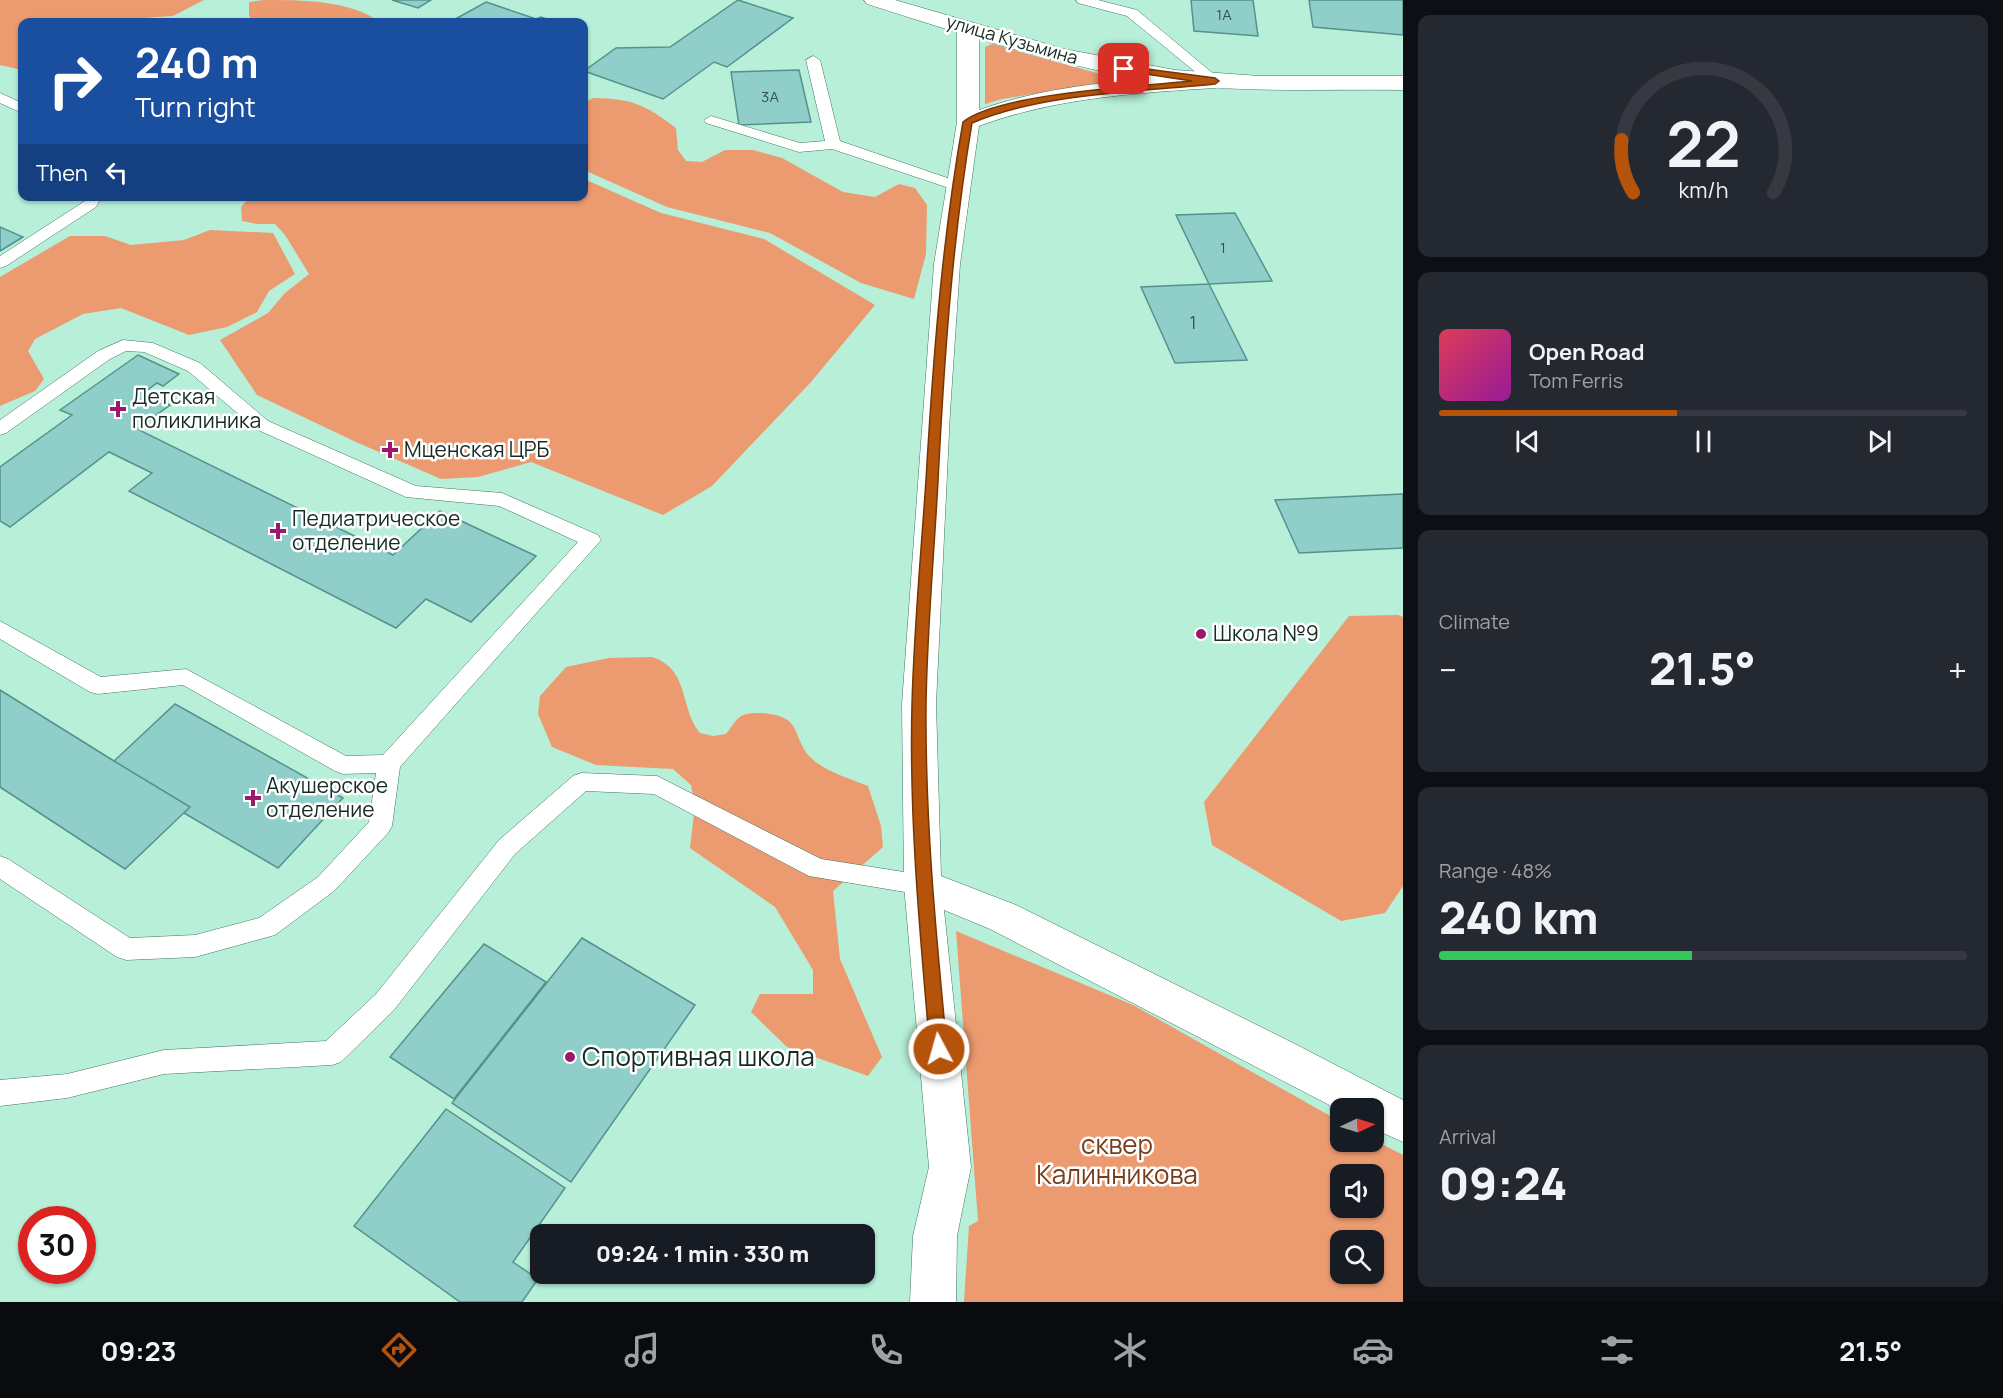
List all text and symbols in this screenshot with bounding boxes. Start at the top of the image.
house number: 1А [1216,4,1232,25]
street label: улица Кузьмина [944,9,1081,69]
text: 240 m [135,33,259,91]
icon: right [36,42,114,120]
pin [1098,43,1149,94]
icon: arrive [1107,52,1140,85]
house number: 3А [761,86,779,107]
text: Turn right [135,88,256,125]
text: 22 [1666,100,1740,186]
icon: left [100,156,133,189]
text: Then [36,158,88,188]
text: km/h [1678,176,1728,205]
house number: 1 [1220,237,1226,258]
house number: 1 [1189,310,1197,334]
text: Open Road [1529,337,1644,367]
text: Tom Ferris [1529,367,1623,394]
place label: Детская поликлиника [132,382,261,434]
marker: Детская поликлиника [109,400,127,418]
icon: previous [1511,425,1544,458]
icon: pause [1687,425,1720,458]
icon: next [1863,425,1896,458]
place label: Мценская ЦРБ [404,435,550,463]
marker: Мценская ЦРБ [381,441,399,459]
place label: Педиатрическое отделение [292,504,460,556]
marker: Педиатрическое отделение [269,522,287,540]
text: Climate [1439,608,1510,635]
place label: Школа №9 [1213,619,1319,647]
marker: Школа №9 [1194,627,1208,641]
text: 21.5° [1649,637,1756,699]
text: − [1439,647,1457,692]
text: + [1948,647,1967,692]
place label: Акушерское отделение [266,771,388,823]
marker: Акушерское отделение [244,789,262,807]
text: Range · 48% [1439,857,1552,884]
text: 240 km [1439,886,1598,948]
position arrow [907,1017,971,1081]
place label: Спортивная школа [582,1038,815,1074]
marker: Спортивная школа [563,1050,577,1064]
north arrow [1330,1098,1384,1152]
map controls [1330,1098,1384,1284]
text: Arrival [1439,1123,1496,1150]
park label: сквер Калинникова [1036,1126,1198,1192]
text: 09:24 [1439,1152,1567,1214]
button: sound [1330,1164,1384,1218]
speed limit sign: 30 [18,1206,96,1284]
button: search [1330,1230,1384,1284]
text: 09:24 · 1 min · 330 m [596,1239,809,1269]
icon: directions [378,1329,420,1371]
icon: music [621,1329,663,1371]
icon: phone [865,1329,907,1371]
icon: climate [1109,1329,1151,1371]
icon: car [1352,1329,1394,1371]
icon: filters [1596,1329,1638,1371]
text: 09:23 [101,1332,176,1369]
text: 21.5° [1839,1332,1902,1369]

